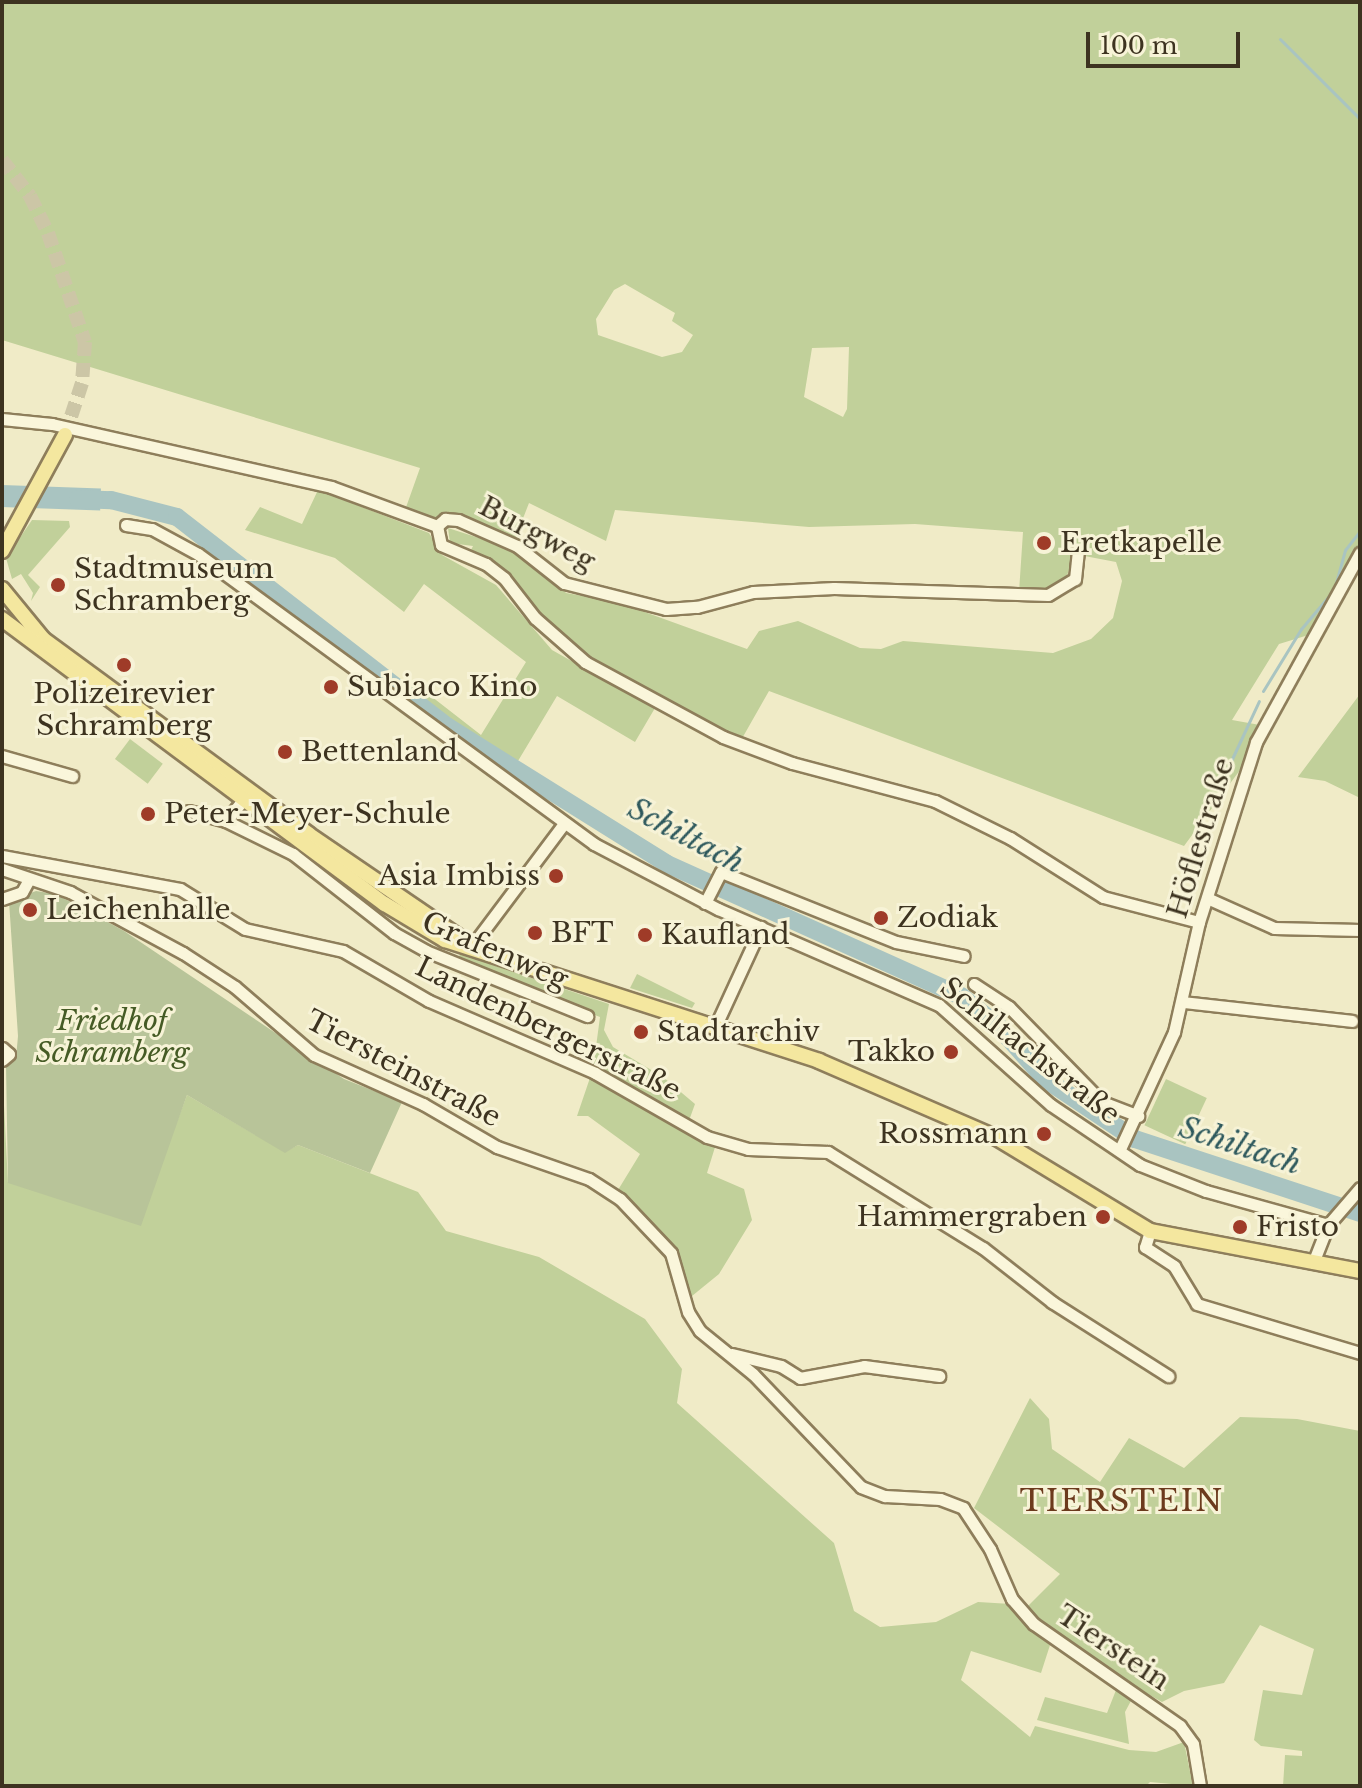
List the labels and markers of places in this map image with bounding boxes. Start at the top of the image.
place label: Eretkapelle [1060,526,1222,560]
marker: Eretkapelle [1035,534,1053,552]
place label: Stadtmuseum Schramberg [74,552,274,618]
marker: Stadtmuseum Schramberg [49,576,67,594]
marker: Polizeirevier Schramberg [115,656,133,674]
place label: Subiaco Kino [347,670,538,704]
place label: Polizeirevier Schramberg [33,677,215,743]
marker: Subiaco Kino [322,678,340,696]
place label: Bettenland [301,735,458,769]
marker: Bettenland [276,743,294,761]
place label: Peter-Meyer-Schule [164,797,451,831]
marker: Peter-Meyer-Schule [139,805,157,823]
place label: Asia Imbiss [378,859,540,893]
marker: Asia Imbiss [547,867,565,885]
place label: Leichenhalle [46,893,231,927]
marker: Leichenhalle [21,901,39,919]
place label: Zodiak [897,901,998,935]
marker: Zodiak [872,909,890,927]
place label: BFT [551,916,614,950]
place label: Kaufland [661,918,790,952]
marker: BFT [526,924,544,942]
marker: Kaufland [636,926,654,944]
place label: Stadtarchiv [657,1015,820,1049]
marker: Stadtarchiv [632,1023,650,1041]
place label: Takko [848,1035,935,1069]
marker: Takko [942,1043,960,1061]
place label: Rossmann [878,1117,1028,1151]
marker: Rossmann [1035,1125,1053,1143]
place label: Hammergraben [857,1200,1087,1234]
marker: Hammergraben [1094,1208,1112,1226]
place label: Fristo [1256,1210,1339,1244]
marker: Fristo [1231,1218,1249,1236]

